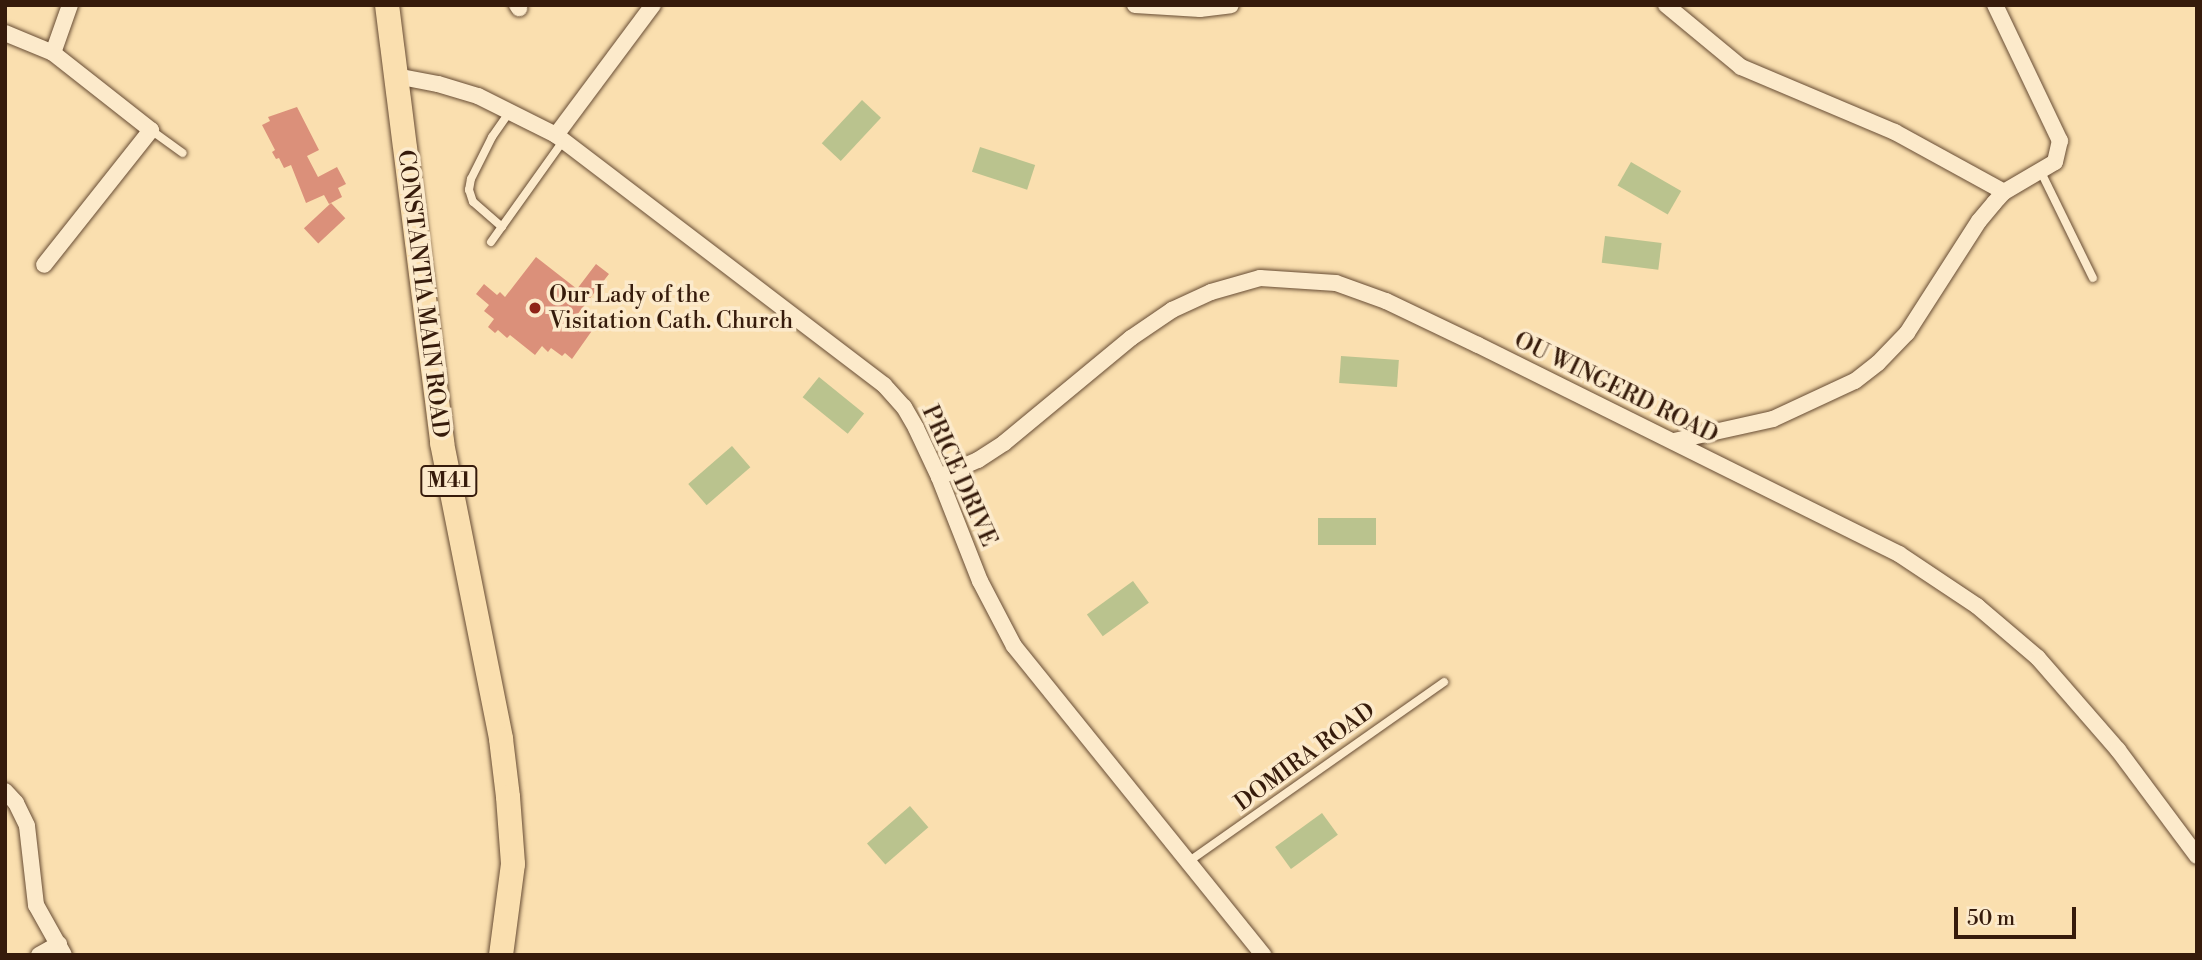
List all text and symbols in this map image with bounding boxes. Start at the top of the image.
street label: CONSTANTIA MAIN ROAD [392,148,454,440]
place label: Our Lady of the Visitation Cath. Church [549,281,793,335]
marker: Our Lady of the Visitation Cath. Church [527,300,543,316]
street label: OU WINGERD ROAD [1510,327,1722,449]
street label: PRICE DRIVE [916,401,1002,551]
road number: M41 [419,463,479,498]
street label: DOMIRA ROAD [1229,697,1381,817]
scale bar [1957,894,2080,938]
text: 50 m [1967,906,2015,932]

